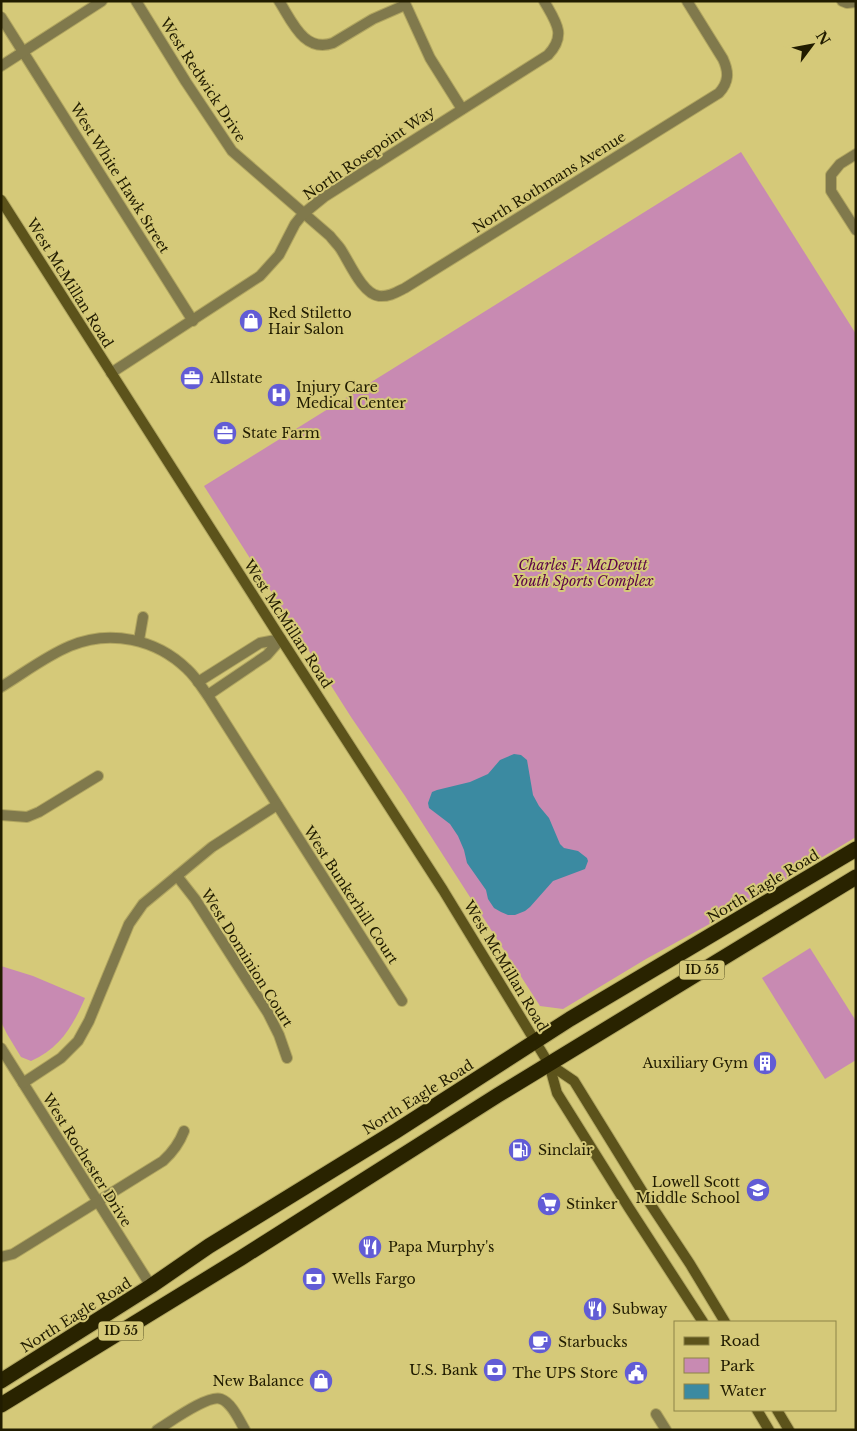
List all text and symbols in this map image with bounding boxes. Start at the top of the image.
street label: West Redwick Drive [156,14,250,145]
north arrow [787,20,837,70]
text: N [812,28,834,48]
street label: West White Hawk Street [66,99,174,257]
street label: North Rosepoint Way [300,102,438,204]
street label: North Rothmans Avenue [469,127,629,237]
street label: West McMillan Road [22,214,117,352]
place label: Red Stiletto Hair Salon [268,304,352,338]
shop icon: Red Stiletto Hair Salon [238,308,264,334]
office icon: Allstate [179,365,205,391]
place label: Allstate [209,369,263,387]
place label: Injury Care Medical Center [296,378,406,412]
hospital icon: Injury Care Medical Center [266,382,292,408]
office icon: State Farm [212,420,238,446]
place label: State Farm [242,424,320,442]
street label: West McMillan Road [239,556,337,692]
park label: Charles F. McDevitt Youth Sports Complex [513,556,653,590]
street label: West Bunkerhill Court [299,822,403,968]
street label: North Eagle Road [704,845,823,926]
street label: West Dominion Court [197,885,297,1031]
street label: West McMillan Road [459,897,552,1035]
road number: ID 55 [680,960,724,980]
building icon: Auxiliary Gym [752,1050,778,1076]
place label: Auxiliary Gym [641,1054,748,1072]
street label: North Eagle Road [359,1055,477,1138]
street label: West Rochester Drive [38,1089,136,1230]
fuel station icon: Sinclair [507,1137,533,1163]
place label: Sinclair [538,1141,593,1159]
place label: Lowell Scott Middle School [635,1173,741,1207]
school or university icon: Lowell Scott Middle School [745,1177,771,1203]
supermarket icon: Stinker [536,1191,562,1217]
place label: Stinker [566,1195,618,1213]
restaurant icon: Papa Murphy's [357,1234,383,1260]
place label: Papa Murphy's [388,1238,494,1256]
bank icon: Wells Fargo [301,1266,327,1292]
place label: Wells Fargo [331,1270,416,1288]
street label: North Eagle Road [17,1273,135,1356]
restaurant icon: Subway [582,1296,608,1322]
place label: Subway [612,1300,668,1318]
legend [674,1321,837,1411]
road number: ID 55 [98,1322,144,1340]
cafe icon: Starbucks [527,1329,553,1355]
text: Road [720,1331,760,1350]
place label: Starbucks [558,1333,628,1351]
text: Park [720,1356,756,1375]
bank icon: U.S. Bank [482,1357,508,1383]
public building icon: The UPS Store [623,1360,649,1386]
place label: U.S. Bank [409,1361,478,1379]
place label: The UPS Store [512,1364,618,1382]
shop icon: New Balance [308,1368,334,1394]
place label: New Balance [212,1372,304,1390]
text: Water [719,1381,767,1400]

